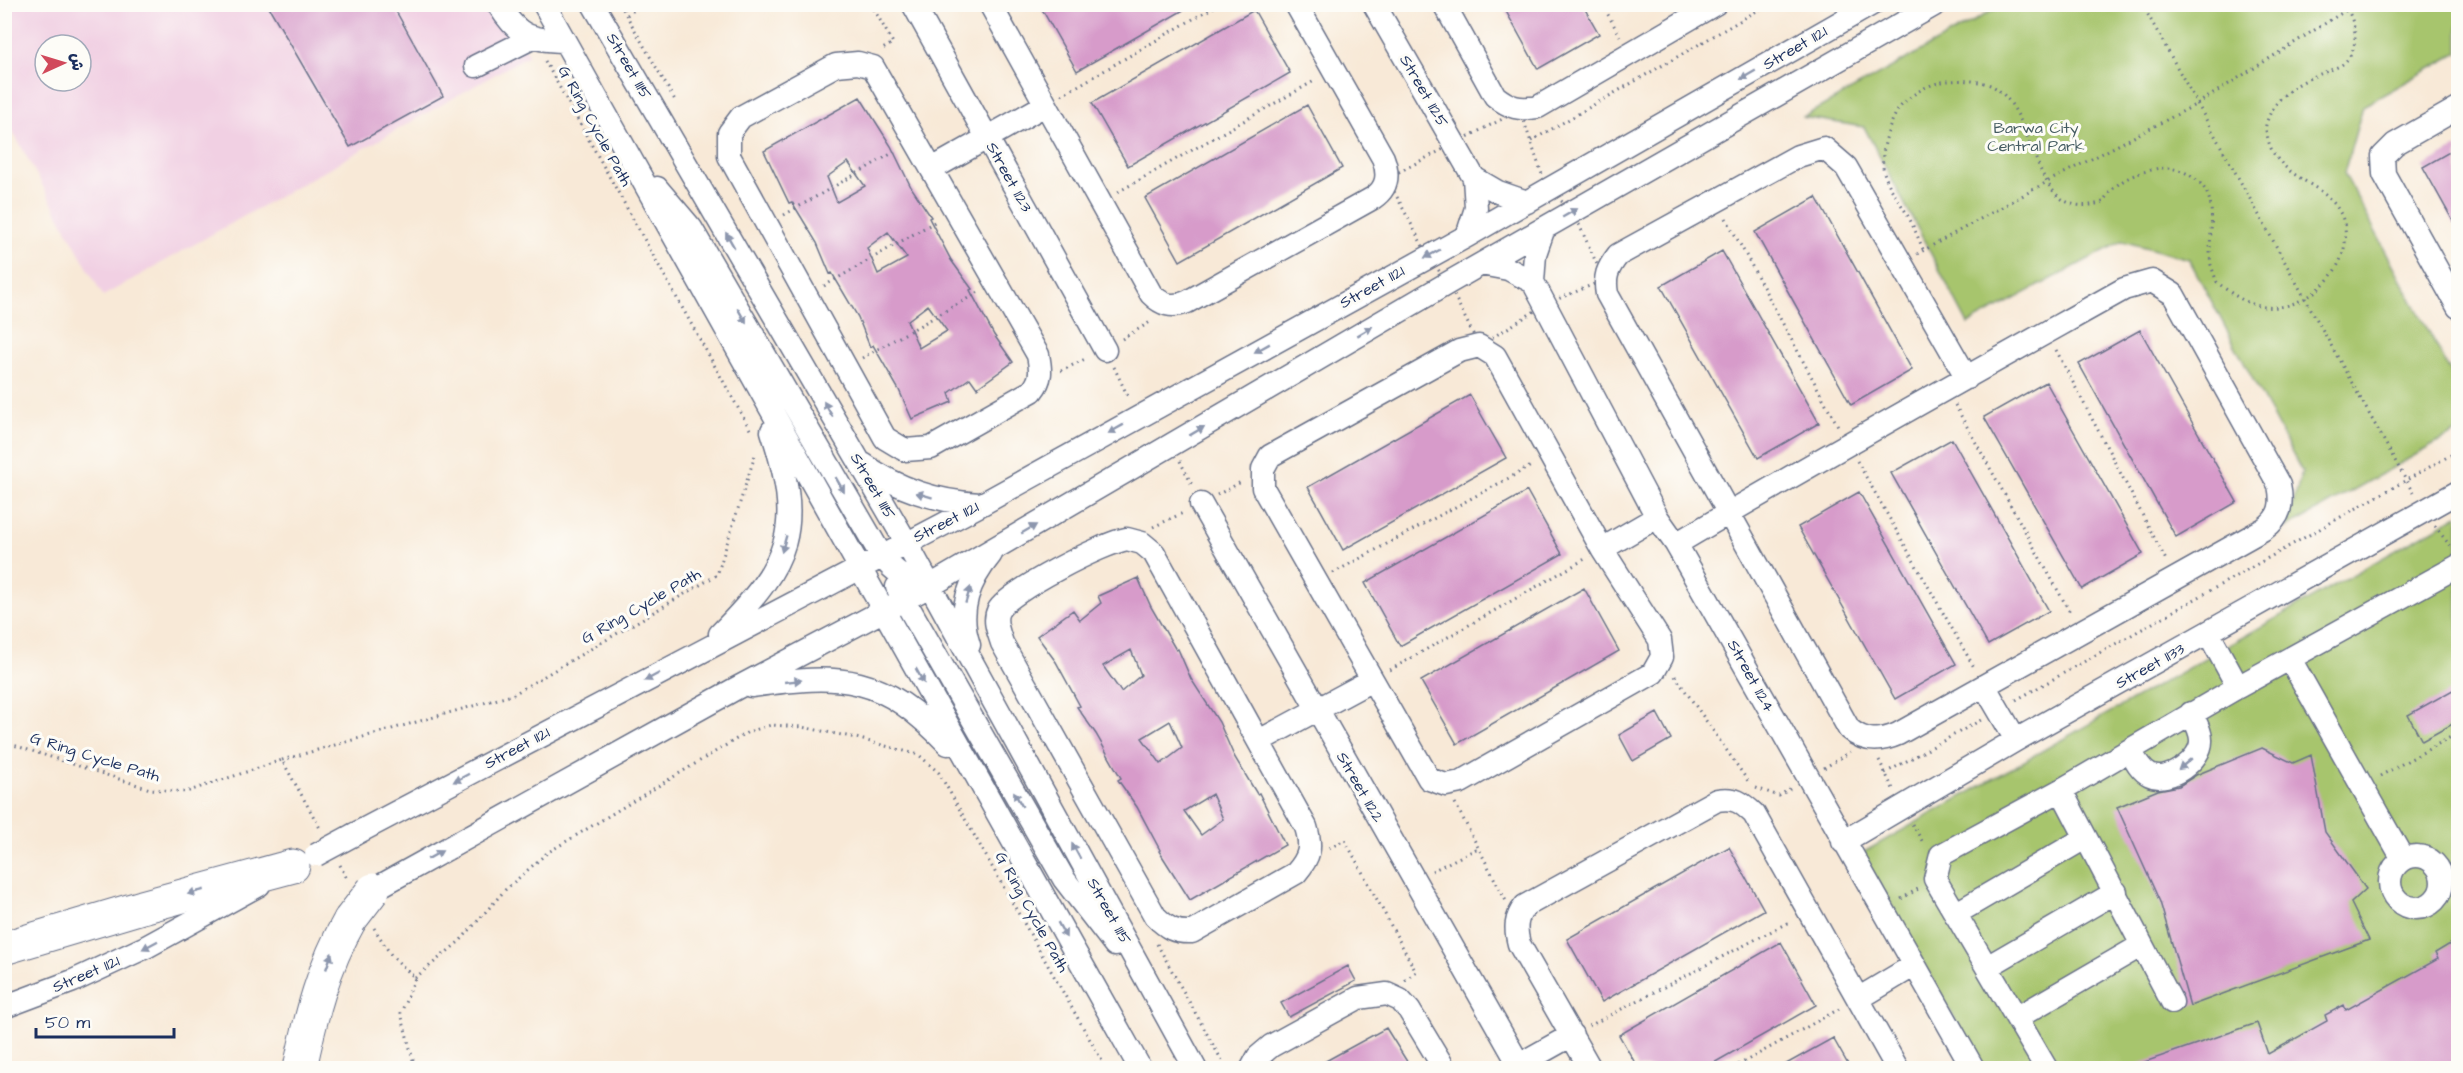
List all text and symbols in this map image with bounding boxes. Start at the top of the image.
street label: Street 1121 [1759,21,1831,75]
street label: Street 1115 [601,29,657,104]
north arrow [33,33,93,93]
street label: Street 1125 [1394,51,1454,132]
text: ش [65,52,89,72]
street label: G Ring Cycle Path [552,62,637,191]
one-way arrow [1739,70,1756,80]
park label: Barwa City Central Park [1987,117,2085,157]
street label: Street 1123 [981,138,1037,216]
one-way arrow [1562,207,1578,218]
one-way arrow [725,231,735,248]
one-way arrow [1424,249,1441,259]
street label: Street 1121 [1336,260,1408,314]
one-way arrow [737,308,748,324]
one-way arrow [1357,326,1373,337]
one-way arrow [1253,343,1270,353]
one-way arrow [823,400,833,417]
one-way arrow [1108,424,1125,434]
one-way arrow [1189,425,1205,436]
street label: Street 1115 [845,449,901,524]
one-way arrow [835,477,846,493]
one-way arrow [915,490,933,499]
street label: Street 1121 [909,496,983,548]
one-way arrow [1021,523,1037,534]
one-way arrow [779,535,789,554]
street label: G Ring Cycle Path [577,563,705,650]
one-way arrow [964,586,973,604]
street label: Street 1124 [1722,636,1780,716]
street label: Street 1133 [2111,638,2189,694]
one-way arrow [915,668,925,685]
one-way arrow [643,672,660,682]
one-way arrow [783,676,802,686]
street label: Street 1121 [480,722,554,774]
street label: G Ring Cycle Path [27,727,163,788]
street label: Street 1122 [1331,748,1389,826]
one-way arrow [2178,757,2193,770]
one-way arrow [452,773,469,783]
one-way arrow [1014,790,1024,807]
one-way arrow [1071,842,1081,859]
street label: G Ring Cycle Path [989,848,1074,977]
one-way arrow [426,850,443,860]
street label: Street 1115 [1082,874,1137,949]
one-way arrow [187,888,205,898]
one-way arrow [1057,922,1067,939]
one-way arrow [141,940,158,950]
street label: Street 1121 [49,950,123,998]
one-way arrow [324,952,334,970]
scale bar [36,1001,174,1039]
text: 50 m [45,1010,90,1035]

